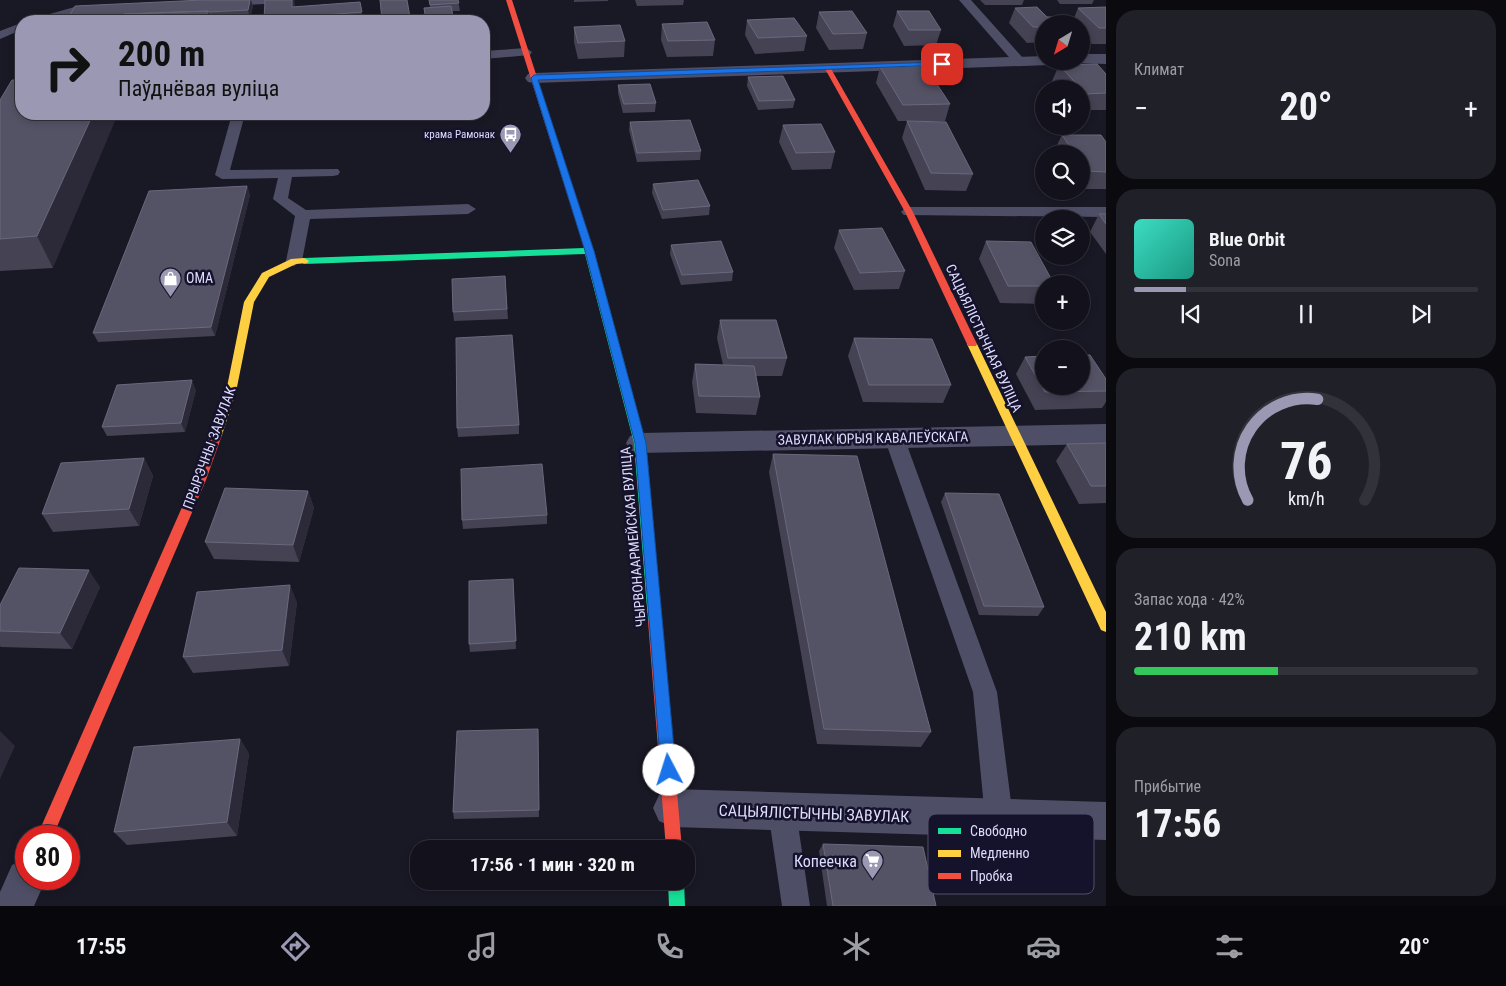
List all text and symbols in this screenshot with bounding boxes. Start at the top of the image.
north arrow [1035,15,1090,70]
map controls [1035,15,1090,395]
text: 200 m [118,34,205,75]
icon: right [35,35,100,100]
pin [921,43,963,85]
icon: arrive [928,50,956,78]
text: Климат [1134,60,1184,79]
text: Паўднёвая вуліца [118,76,279,101]
button: sound [1035,80,1090,135]
text: 20° [1279,85,1333,129]
text: − [1134,92,1148,125]
text: + [1464,92,1478,125]
bus stop icon: крама Рамонак [499,122,523,153]
place label: крама Рамонак [424,128,496,141]
button: search [1035,145,1090,200]
button: layers [1035,210,1090,265]
text: Blue Orbit [1209,228,1285,251]
text: Sona [1209,251,1241,270]
street label: САЦЫЯЛІСТЫЧНАЯ ВУЛІЦА [943,261,1025,415]
shop icon: ОМА [158,266,182,297]
place label: ОМА [186,270,213,286]
button: + [1035,275,1090,330]
icon: previous [1177,300,1205,328]
icon: pause [1292,300,1320,328]
icon: next [1407,300,1435,328]
button: − [1035,340,1090,395]
street label: ПРЫРЭЧНЫ ЗАВУЛАК [179,385,239,511]
street label: ЗАВУЛАК ЮРЫЯ КАВАЛЕЎСКАГА [778,427,968,448]
text: 76 [1280,431,1332,492]
street label: ЧЫРВОНААРМЕЙСКАЯ ВУЛІЦА [617,446,649,628]
text: km/h [1288,488,1324,509]
text: Запас хода · 42% [1134,590,1245,609]
text: 210 km [1134,615,1247,659]
position arrow [642,743,694,795]
text: Прибытие [1134,777,1201,796]
street label: САЦЫЯЛІСТЫЧНЫ ЗАВУЛАК [718,801,910,826]
text: 17:56 [1134,802,1221,846]
legend [928,814,1094,894]
text: Свободно [970,823,1027,839]
speed limit sign: 80 [15,825,80,890]
text: Медленно [970,845,1030,861]
supermarket icon: Копеечка [861,849,885,880]
place label: Копеечка [794,852,857,871]
text: 17:56 · 1 мин · 320 m [470,853,635,876]
text: Пробка [970,868,1013,884]
icon: directions [278,929,313,964]
icon: music [465,929,500,964]
icon: phone [652,929,687,964]
icon: climate [839,929,874,964]
icon: car [1026,929,1061,964]
icon: filters [1212,929,1247,964]
text: 17:55 [76,934,126,959]
text: 20° [1399,934,1430,959]

